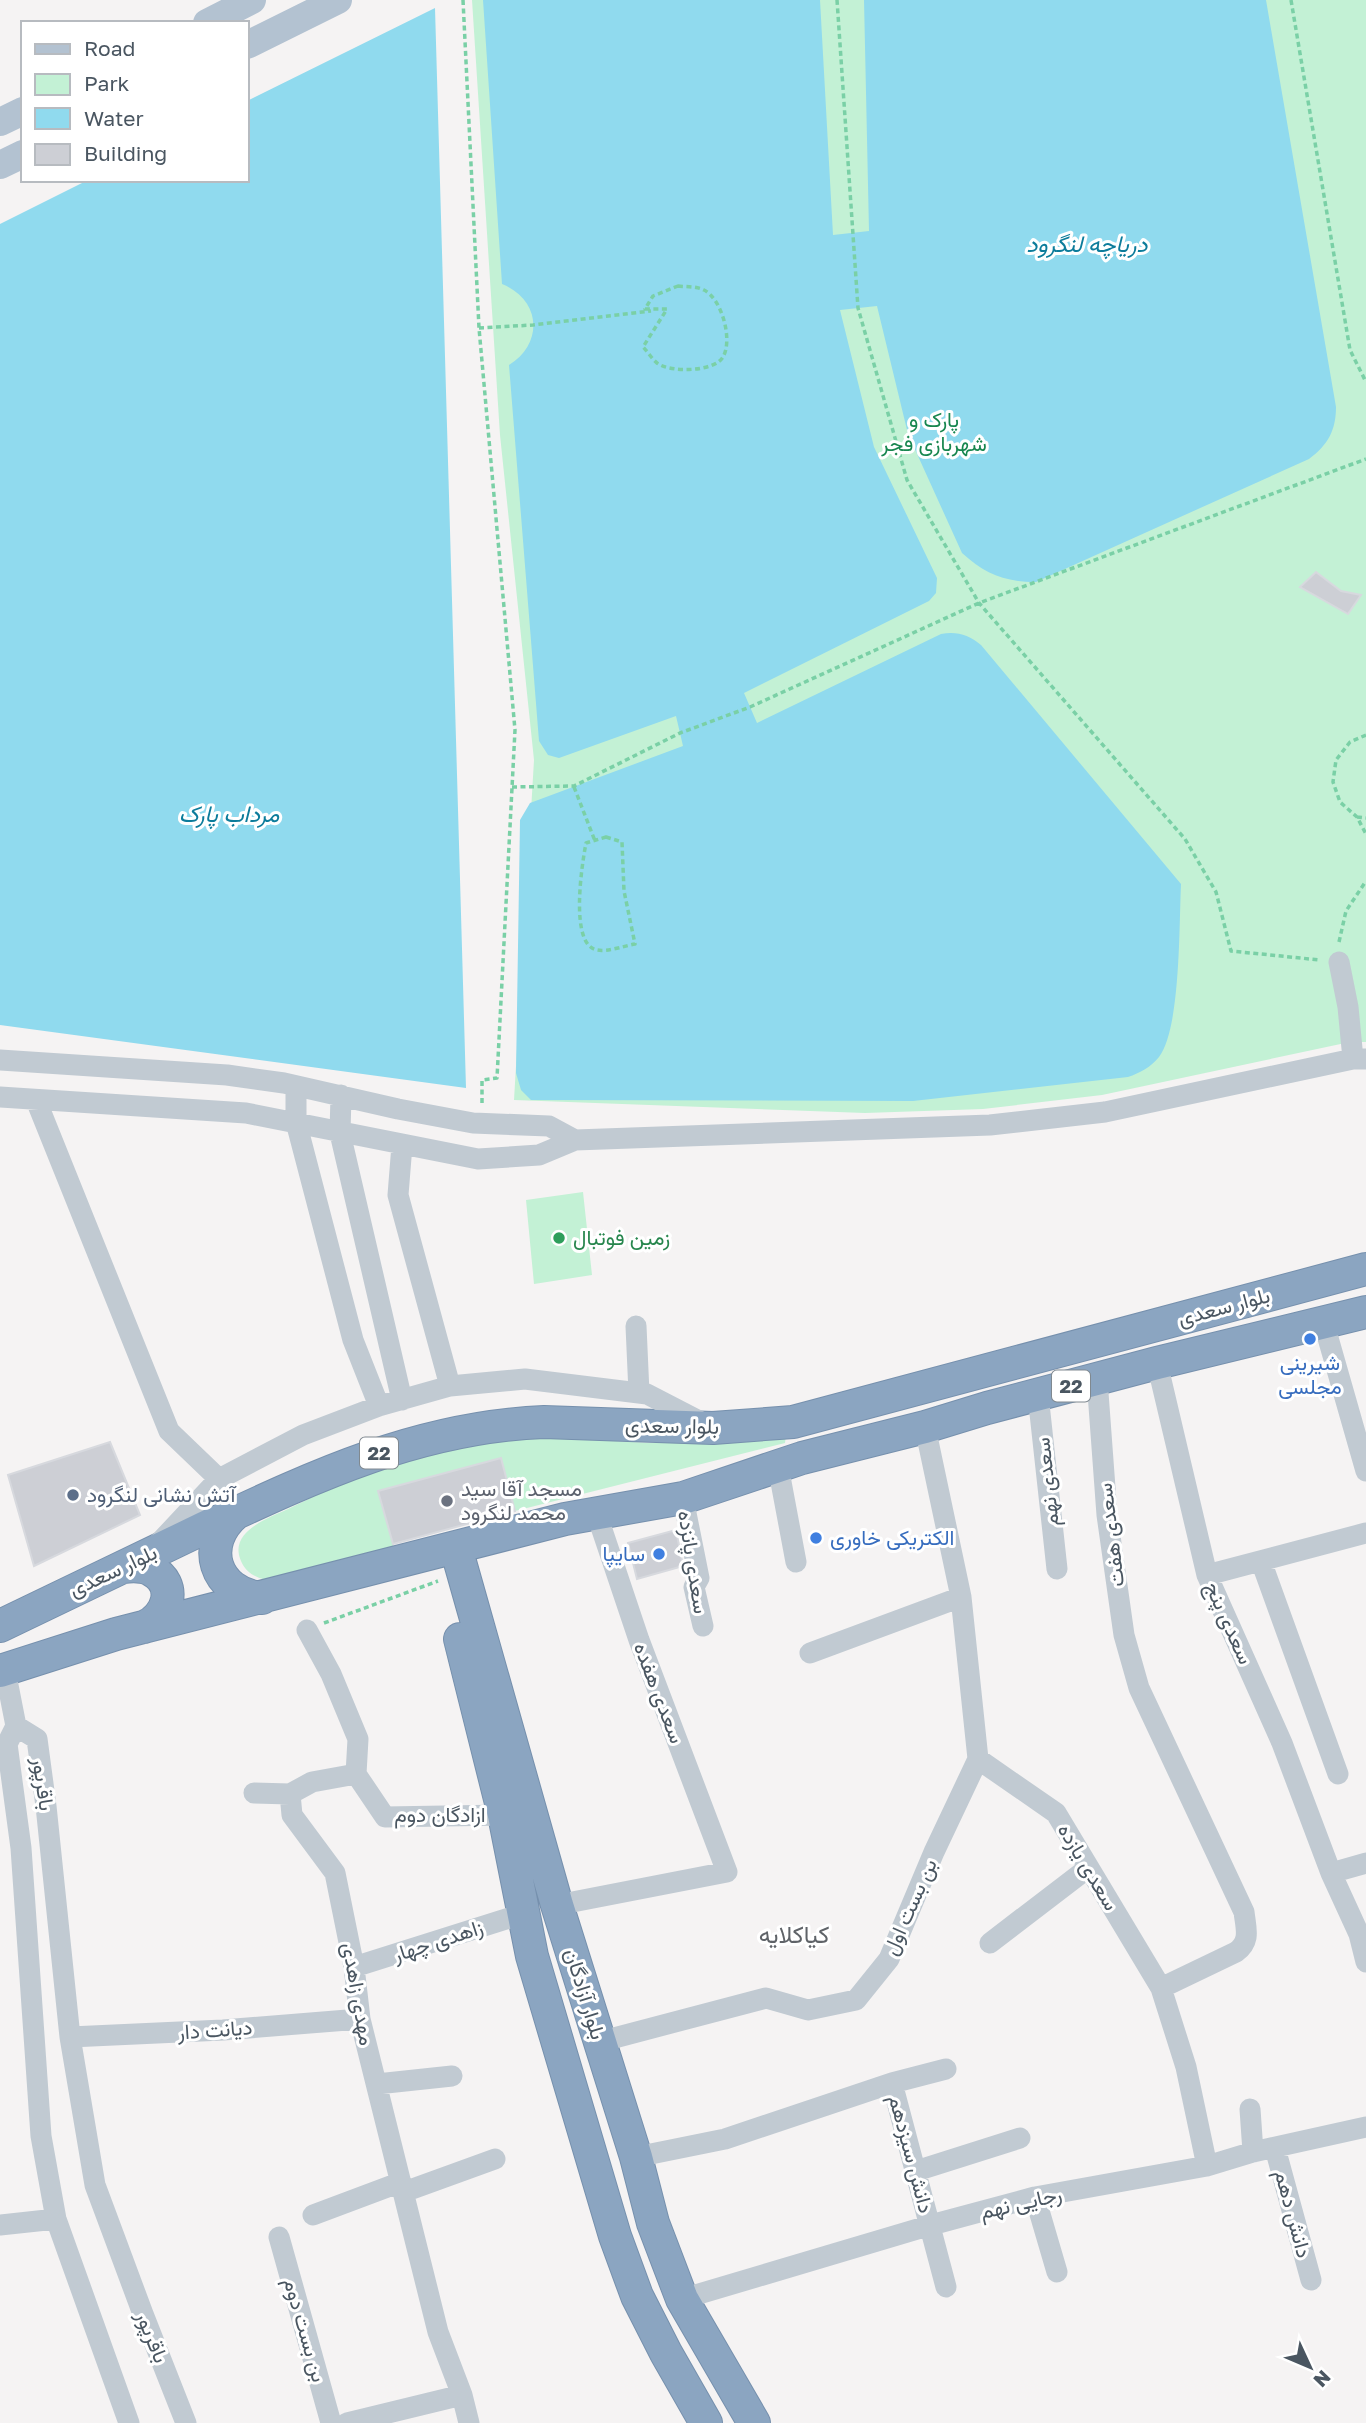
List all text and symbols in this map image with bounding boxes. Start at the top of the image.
legend [21,21,248,182]
text: Road [84,35,135,61]
text: Park [84,70,130,96]
text: Water [84,105,144,131]
text: Building [84,140,167,166]
water label: دریاچه لنگرود [1026,229,1149,260]
park label: پارک و شهربازی فجر [880,406,987,457]
water label: مرداب پارک [179,799,280,830]
place label: زمین فوتبال [573,1224,670,1251]
marker: زمین فوتبال [551,1230,567,1246]
street label: بلوار سعدی [1175,1281,1273,1332]
marker: شیرینی مجلسی [1302,1331,1318,1347]
place label: شیرینی مجلسی [1278,1349,1342,1399]
road number: 22 [1052,1370,1090,1402]
street label: بلوار سعدی [625,1411,719,1440]
street label: سعدی نهم [1028,1436,1066,1528]
road number: 22 [360,1438,398,1469]
place label: مسجد آقا سید محمد لنگرود [461,1475,582,1526]
place label: آتش نشانی لنگرود [87,1481,237,1508]
street label: سعدی هفت [1091,1482,1129,1589]
marker: آتش نشانی لنگرود [65,1487,81,1503]
marker: مسجد آقا سید محمد لنگرود [439,1493,455,1509]
street label: سعدی پانزده [671,1508,715,1616]
place label: الکتریکی خاوری [830,1524,954,1551]
marker: الکتریکی خاوری [808,1530,824,1546]
street label: بلوار سعدی [64,1538,161,1603]
place label: سایپا [603,1540,645,1568]
marker: سایپا [651,1546,667,1562]
street label: سعدی پنج [1198,1577,1260,1669]
street label: سعدی هفده [629,1639,691,1747]
street label: باقرپور [25,1755,61,1812]
street label: ازادگان دوم [394,1801,486,1829]
street label: سعدی یازده [1052,1818,1125,1915]
street label: بن بست اول [876,1854,943,1959]
street label: زاهدی چهار [388,1913,487,1969]
district label: کیاکلایه [759,1919,829,1949]
street label: مهدی زاهدی [336,1940,381,2048]
street label: بلوار آزادگان [559,1945,612,2043]
street label: دیانت دار [176,2013,253,2046]
street label: دانش سیزدهم [882,2092,940,2216]
street label: دانش دهم [1268,2167,1318,2261]
street label: رجایی نهم [977,2180,1065,2226]
street label: بن بست دوم [277,2275,333,2385]
street label: باقرپور [129,2306,175,2367]
north arrow [1275,2332,1345,2402]
text: N [1309,2366,1336,2392]

